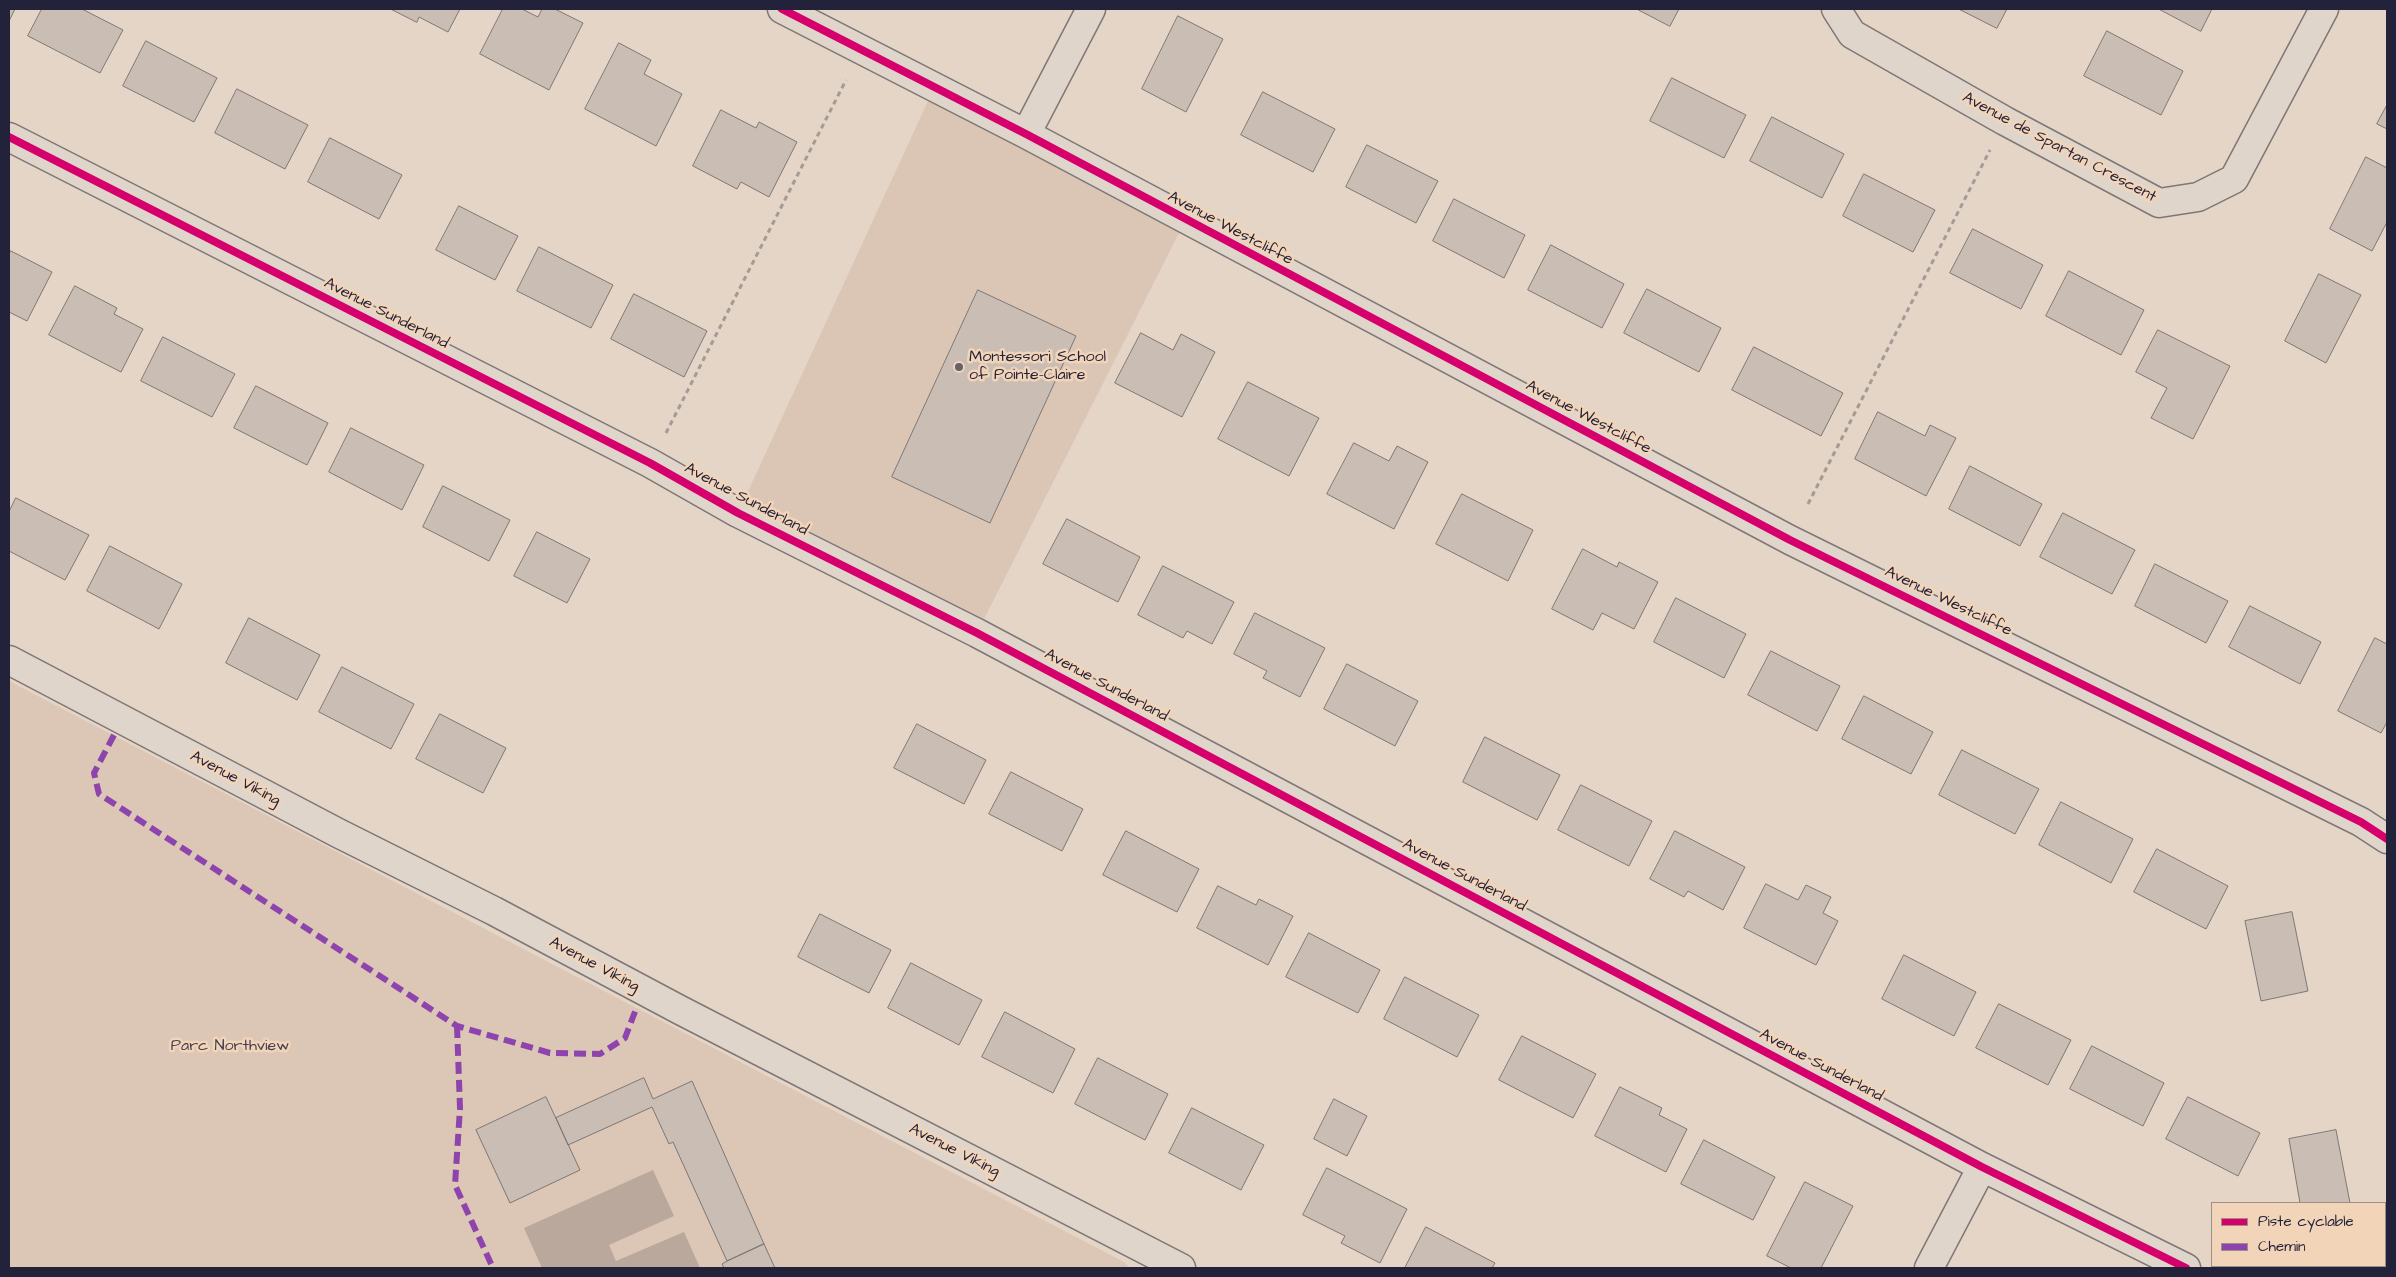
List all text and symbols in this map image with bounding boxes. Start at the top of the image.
street label: Avenue de Spartan Crescent [1959,89,2159,207]
street label: Avenue Westcliffe [1164,188,1296,270]
street label: Avenue Sunderland [320,274,452,354]
place label: Montessori School of Pointe-Claire [969,348,1106,386]
marker: Montessori School of Pointe-Claire [953,361,965,373]
street label: Avenue Westcliffe [1522,377,1654,459]
street label: Avenue Sunderland [681,459,811,541]
street label: Avenue Westcliffe [1881,563,2015,641]
street label: Avenue Sunderland [1041,645,1171,727]
street label: Avenue Viking [187,747,283,811]
street label: Avenue Sunderland [1399,835,1529,917]
street label: Avenue Viking [546,933,642,997]
street label: Avenue Sunderland [1756,1025,1886,1107]
park label: Parc Northview [171,1037,289,1057]
street label: Avenue Viking [905,1120,1003,1182]
legend [2211,1202,2386,1267]
text: Piste cyclable [2258,1211,2354,1232]
text: Chemin [2258,1236,2306,1257]

